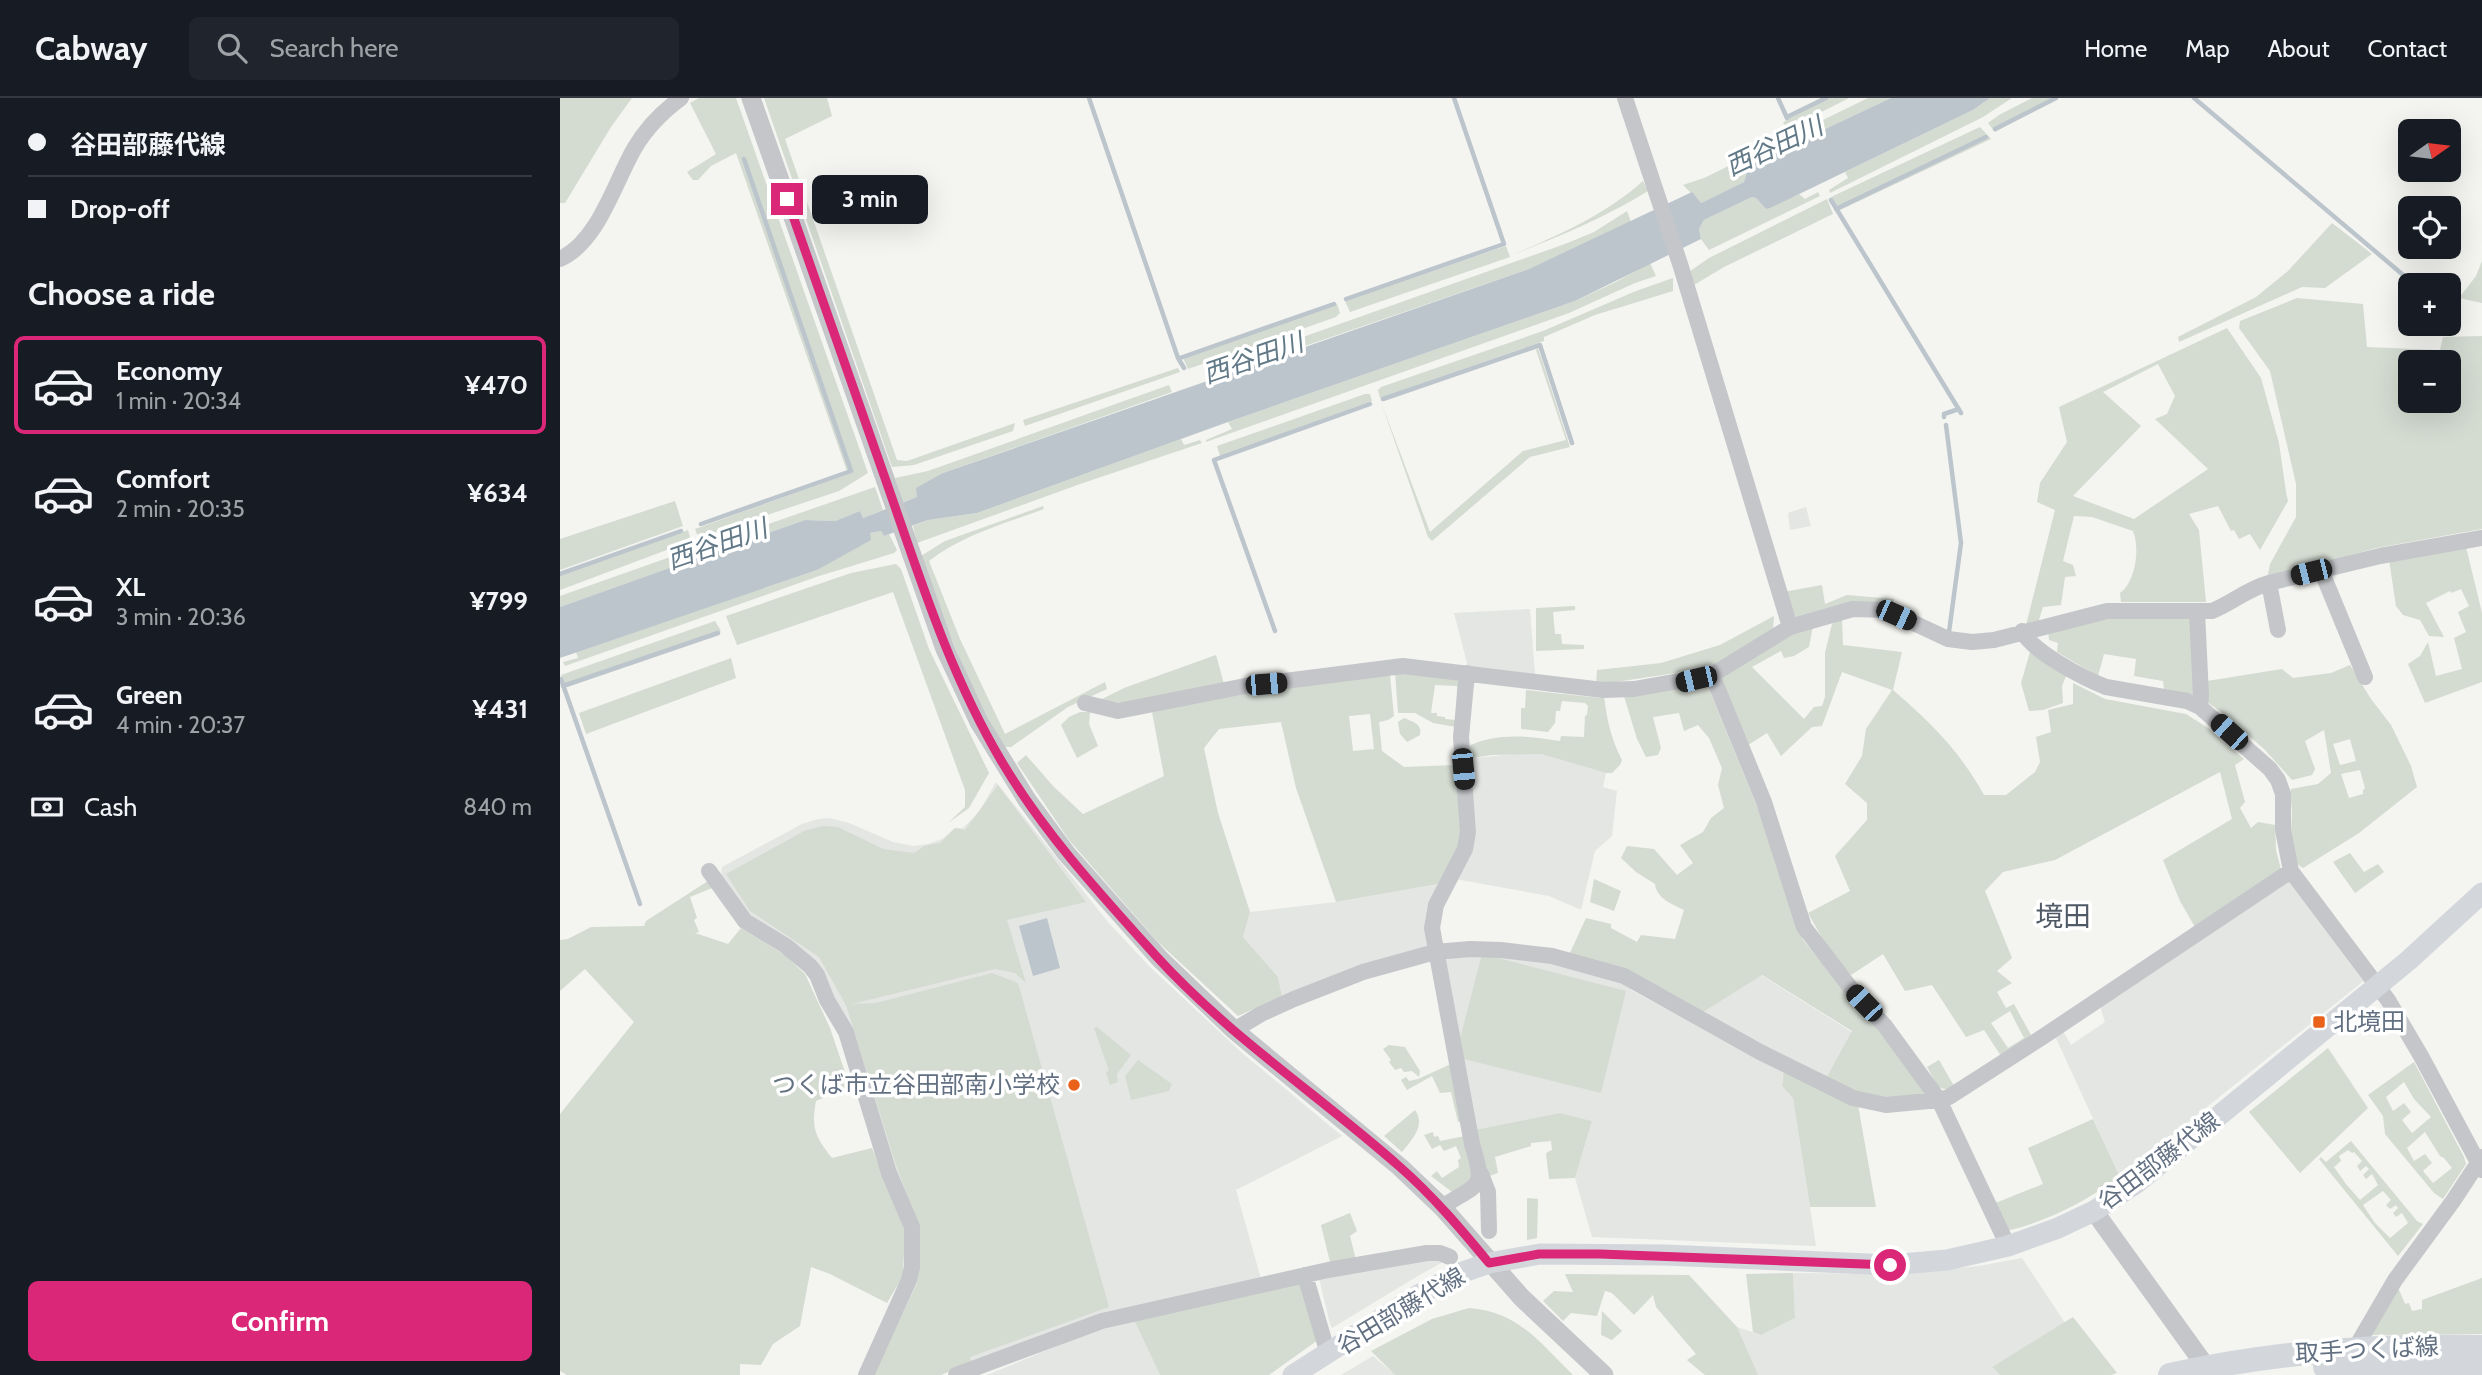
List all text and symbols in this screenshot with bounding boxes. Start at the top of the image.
search box [189,17,679,80]
text: Cabway [35,28,147,68]
icon: search [213,29,251,67]
text: Search here [269,32,399,64]
text: Home [2084,34,2147,63]
text: Map [2185,34,2230,63]
text: About [2268,34,2330,63]
text: Contact [2368,34,2447,63]
water label: 西谷田川 [1720,108,1831,182]
north arrow [2398,119,2460,182]
map controls [2398,119,2461,413]
text: 谷田部藤代線 [70,129,226,161]
callout: 3 min [812,174,927,224]
route end [771,183,803,215]
text: 3 min [842,185,898,213]
text: Drop-off [70,193,170,225]
button: locate [2398,196,2461,259]
button: + [2398,273,2461,336]
text: Choose a ride [28,274,215,313]
water label: 西谷田川 [1199,325,1310,390]
button: − [2398,350,2461,413]
icon: car [32,354,95,417]
text: Economy [116,355,222,387]
text: ¥470 [465,369,528,401]
text: 1 min · 20:34 [116,387,241,415]
icon: car [32,462,95,525]
text: Comfort [116,463,210,495]
text: ¥634 [468,477,528,509]
text: 2 min · 20:35 [116,495,245,523]
water label: 西谷田川 [663,511,774,576]
car [2289,557,2334,587]
icon: car [32,570,95,633]
text: XL [116,571,145,603]
text: ¥799 [470,585,528,617]
car [1873,597,1920,633]
text: 3 min · 20:36 [116,603,246,631]
car [1674,664,1719,694]
car [1245,672,1288,696]
icon: car [32,678,95,741]
text: Green [116,679,183,711]
text: ¥431 [473,693,528,725]
car [2207,710,2252,754]
text: 4 min · 20:37 [116,711,245,739]
car [1451,747,1476,791]
icon: cash [28,788,66,826]
text: Cash [84,791,137,823]
text: 840 m [463,793,532,821]
district label: 境田 [2035,899,2091,933]
car [1842,981,1887,1025]
place label: 北境田 [2333,1007,2405,1036]
marker: 北境田 [2311,1014,2327,1030]
place label: つくば市立谷田部南小学校 [772,1070,1060,1099]
marker: つくば市立谷田部南小学校 [1066,1077,1082,1093]
street label: 谷田部藤代線 [2092,1106,2225,1216]
route start [1874,1249,1906,1281]
street label: 谷田部藤代線 [1332,1261,1470,1360]
button: Confirm [28,1281,532,1361]
street label: 取手つくば線 [2294,1331,2440,1368]

